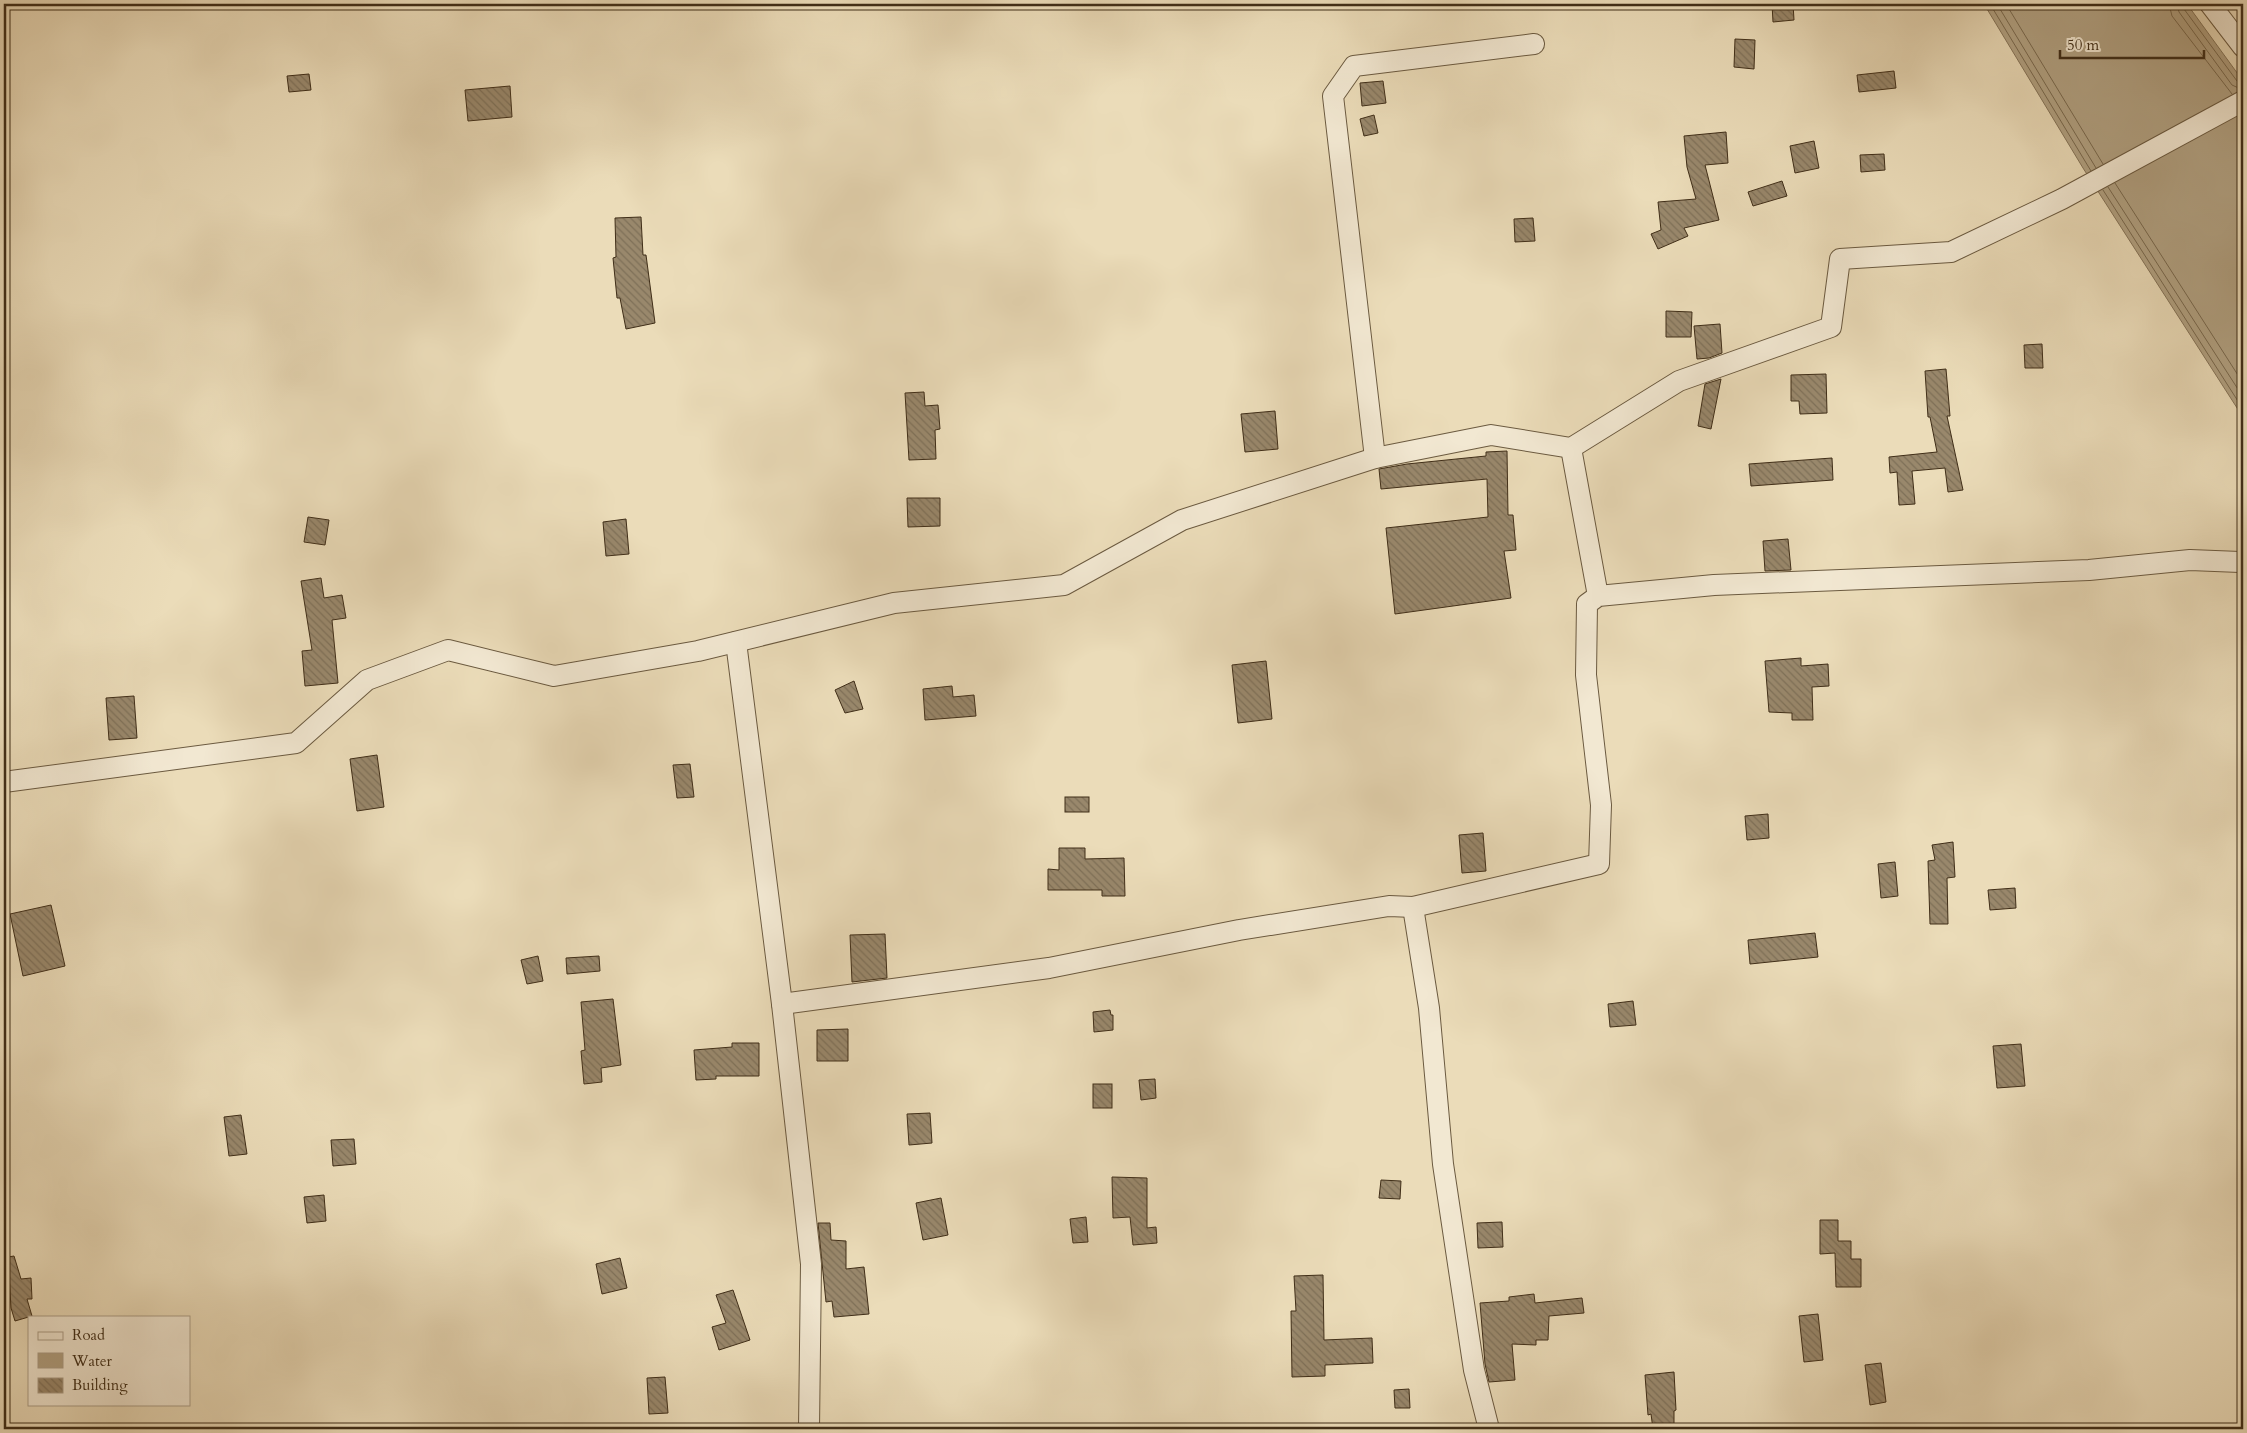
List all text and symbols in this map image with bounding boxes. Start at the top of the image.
scale bar [2060,28,2203,60]
text: 50 m [2067,35,2099,55]
legend [28,1316,190,1406]
text: Road [72,1325,105,1345]
text: Water [71,1351,113,1371]
text: Building [72,1375,128,1395]

